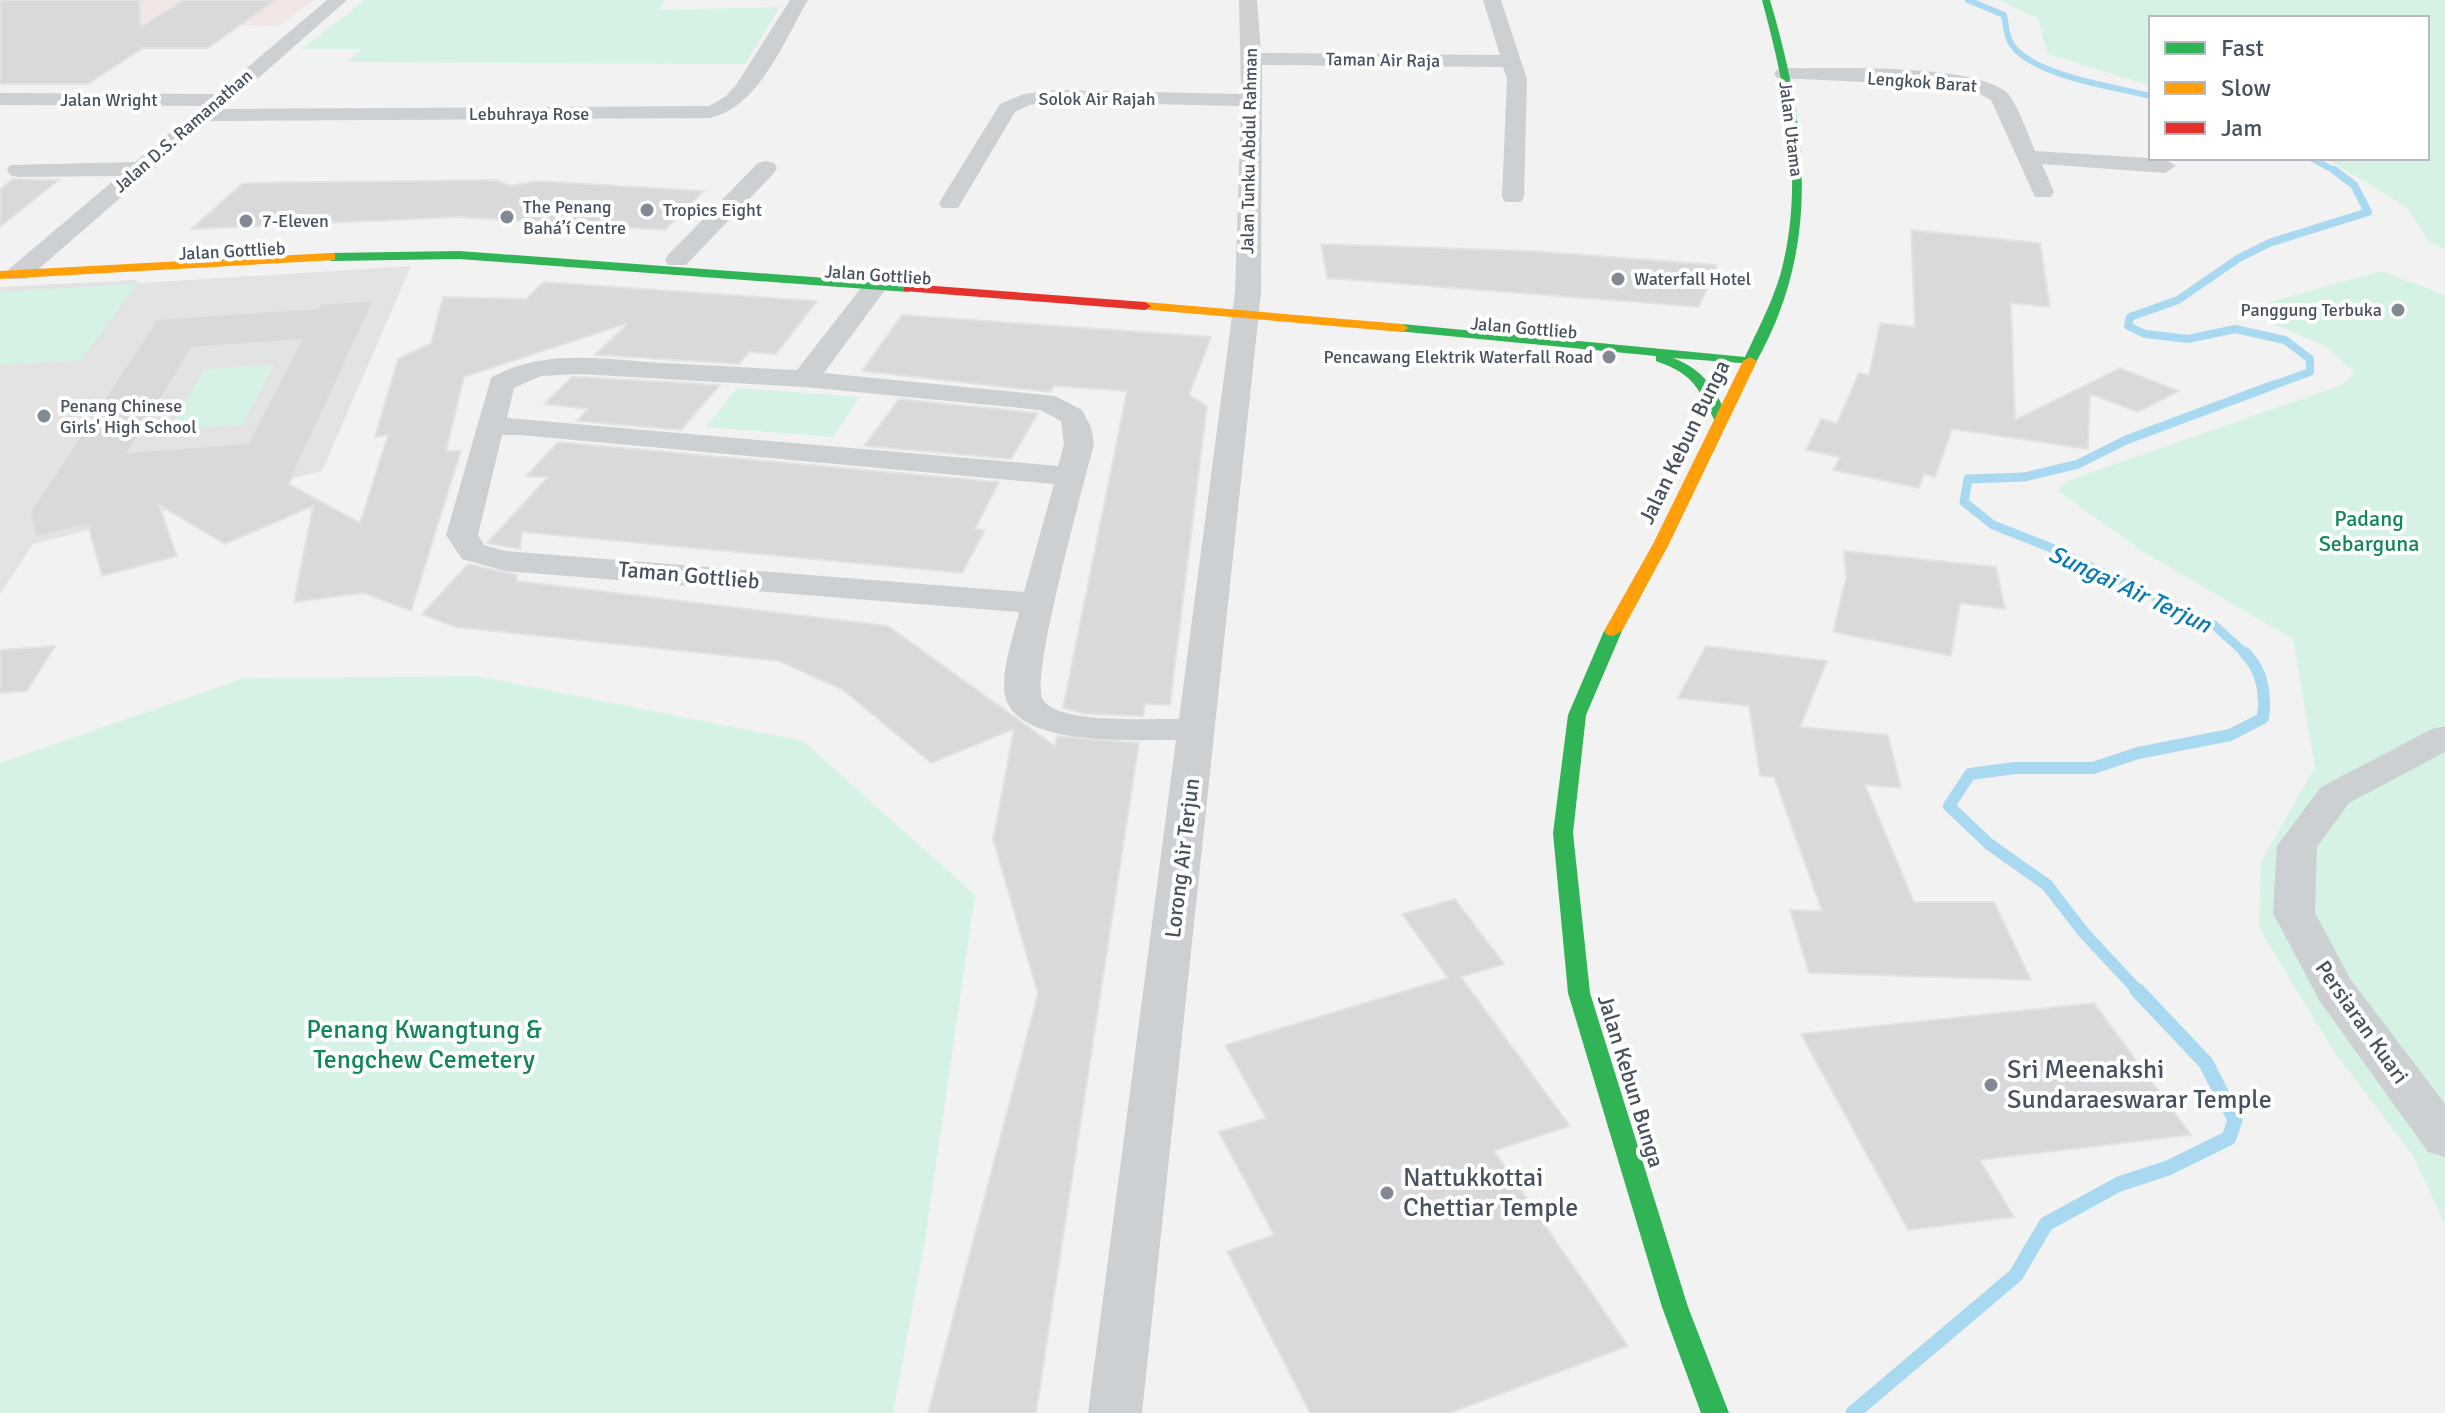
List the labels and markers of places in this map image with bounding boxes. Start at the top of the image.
place label: The Penang Bahá’í Centre [523,196,626,239]
place label: Tropics Eight [663,199,762,221]
marker: Tropics Eight [638,201,656,219]
marker: The Penang Bahá’í Centre [498,208,516,226]
place label: 7-Eleven [262,210,329,232]
marker: 7-Eleven [237,212,255,230]
place label: Waterfall Hotel [1634,268,1751,290]
marker: Waterfall Hotel [1609,270,1627,288]
place label: Panggung Terbuka [2241,299,2382,321]
marker: Panggung Terbuka [2389,301,2407,319]
place label: Pencawang Elektrik Waterfall Road [1323,346,1593,368]
marker: Pencawang Elektrik Waterfall Road [1600,348,1618,366]
place label: Penang Chinese Girls' High School [60,395,196,438]
marker: Penang Chinese Girls' High School [35,407,53,425]
place label: Sri Meenakshi Sundaraeswarar Temple [2007,1054,2272,1116]
marker: Sri Meenakshi Sundaraeswarar Temple [1982,1076,2000,1094]
place label: Nattukkottai Chettiar Temple [1403,1162,1578,1224]
marker: Nattukkottai Chettiar Temple [1378,1184,1396,1202]

